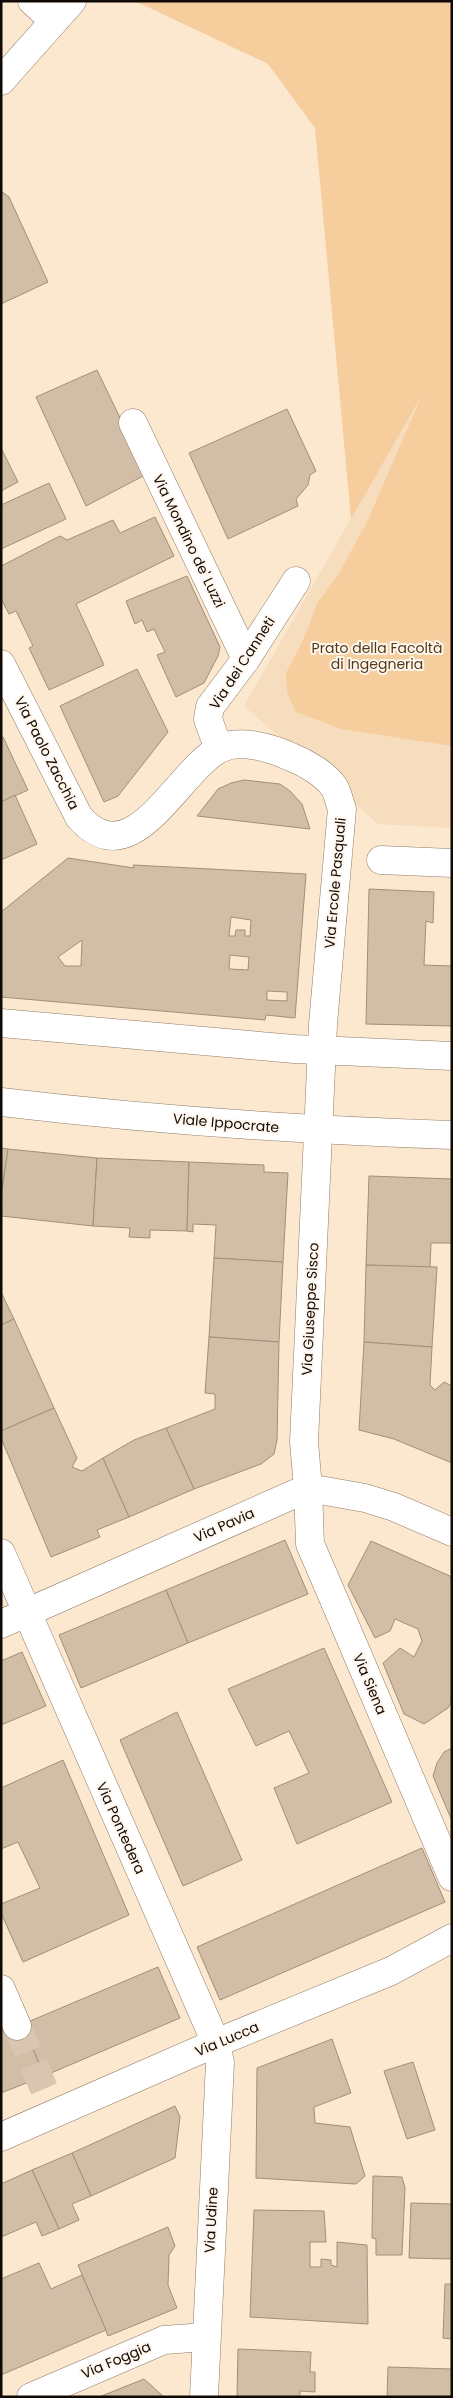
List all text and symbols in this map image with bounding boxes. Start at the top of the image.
street label: Via Mondino de' Luzzi [148,471,230,611]
street label: Via dei Canneti [205,613,279,713]
park label: Prato della Facoltà di Ingegneria [312,638,442,674]
street label: Via Paolo Zacchia [10,693,84,813]
street label: Via Ercole Pasquali [319,817,351,949]
street label: Viale Ippocrate [172,1108,280,1138]
street label: Via Giuseppe Sisco [297,1242,323,1376]
street label: Via Pavia [190,1503,258,1547]
street label: Via Siena [348,1650,392,1718]
street label: Via Pontedera [92,1779,150,1877]
street label: Via Lucca [192,2017,262,2061]
street label: Via Udine [199,2186,223,2254]
street label: Via Foggia [78,2336,154,2384]

